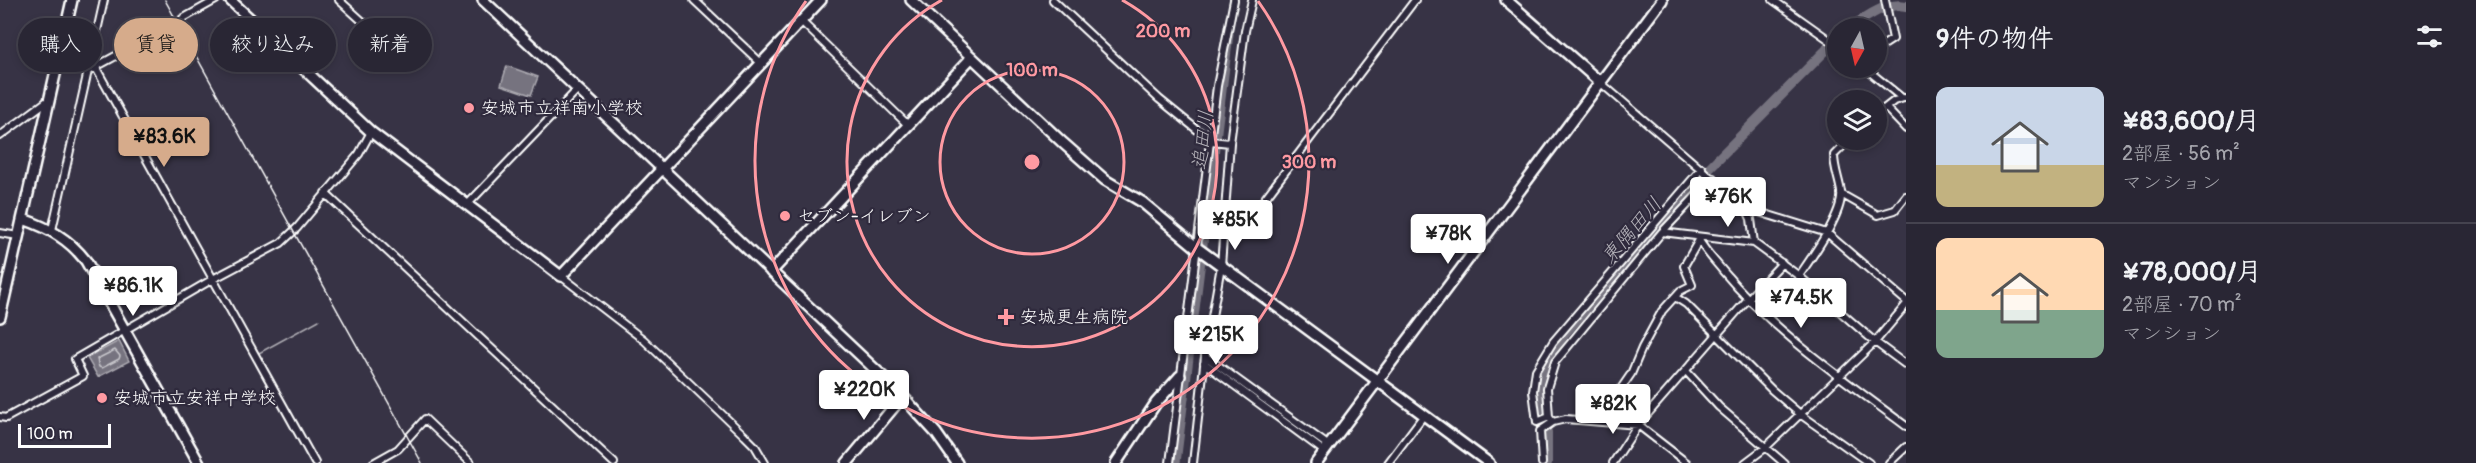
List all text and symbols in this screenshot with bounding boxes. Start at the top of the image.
chip: 購入 [18,18,102,72]
chip: 賃貸 [114,18,198,72]
chip: 絞り込み [210,18,336,72]
chip: 新着 [348,18,432,72]
north arrow [1827,18,1887,78]
map controls [1827,18,1887,150]
text: 200 m [1136,20,1190,43]
icon: filters [2413,20,2446,53]
text: 9件の物件 [1936,23,2053,55]
text: 100 m [1006,59,1058,82]
button: layers [1827,90,1887,150]
place label: 安城市立祥南小学校 [481,97,643,120]
marker: 安城市立祥南小学校 [462,101,476,115]
text: ¥83,600/月 [2122,105,2260,137]
water label: 追田川 [1186,109,1219,171]
icon: home [1984,111,2056,183]
pin: ¥83.6K [115,117,213,168]
text: ¥83.6K [132,124,196,149]
text: 2部屋 · 56 m² [2122,141,2240,166]
text: 300 m [1282,151,1336,174]
centre of rings [1022,152,1042,172]
text: マンション [2122,170,2221,195]
pin: ¥76K [1692,177,1764,228]
text: ¥76K [1704,184,1752,209]
water label: 東隅田川 [1596,192,1667,269]
pin: ¥85K [1199,200,1271,251]
place label: セブン-イレブン [797,205,931,228]
text: ¥85K [1212,207,1258,232]
marker: セブン-イレブン [778,209,792,223]
pin: ¥78K [1412,214,1484,265]
text: ¥78K [1425,221,1471,246]
text: ¥78,000/月 [2122,256,2262,288]
icon: home [1984,262,2056,334]
pin: ¥86.1K [84,266,182,317]
text: ¥86.1K [103,273,163,298]
pin: ¥74.5K [1752,278,1850,329]
text: ¥74.5K [1769,285,1833,310]
text: 2部屋 · 70 m² [2122,292,2242,317]
place label: 安城更生病院 [1020,306,1128,329]
marker: 安城更生病院 [997,308,1015,326]
pin: ¥215K [1174,315,1258,366]
text: マンション [2122,321,2221,346]
text: ¥215K [1188,322,1244,347]
pin: ¥220K [822,370,906,421]
text: ¥220K [833,377,895,402]
pin: ¥82K [1577,384,1649,435]
place label: 安城市立安祥中学校 [114,387,276,410]
marker: 安城市立安祥中学校 [95,391,109,405]
text: ¥82K [1589,391,1637,416]
scale bar [18,421,111,448]
text: 100 m [27,424,73,444]

